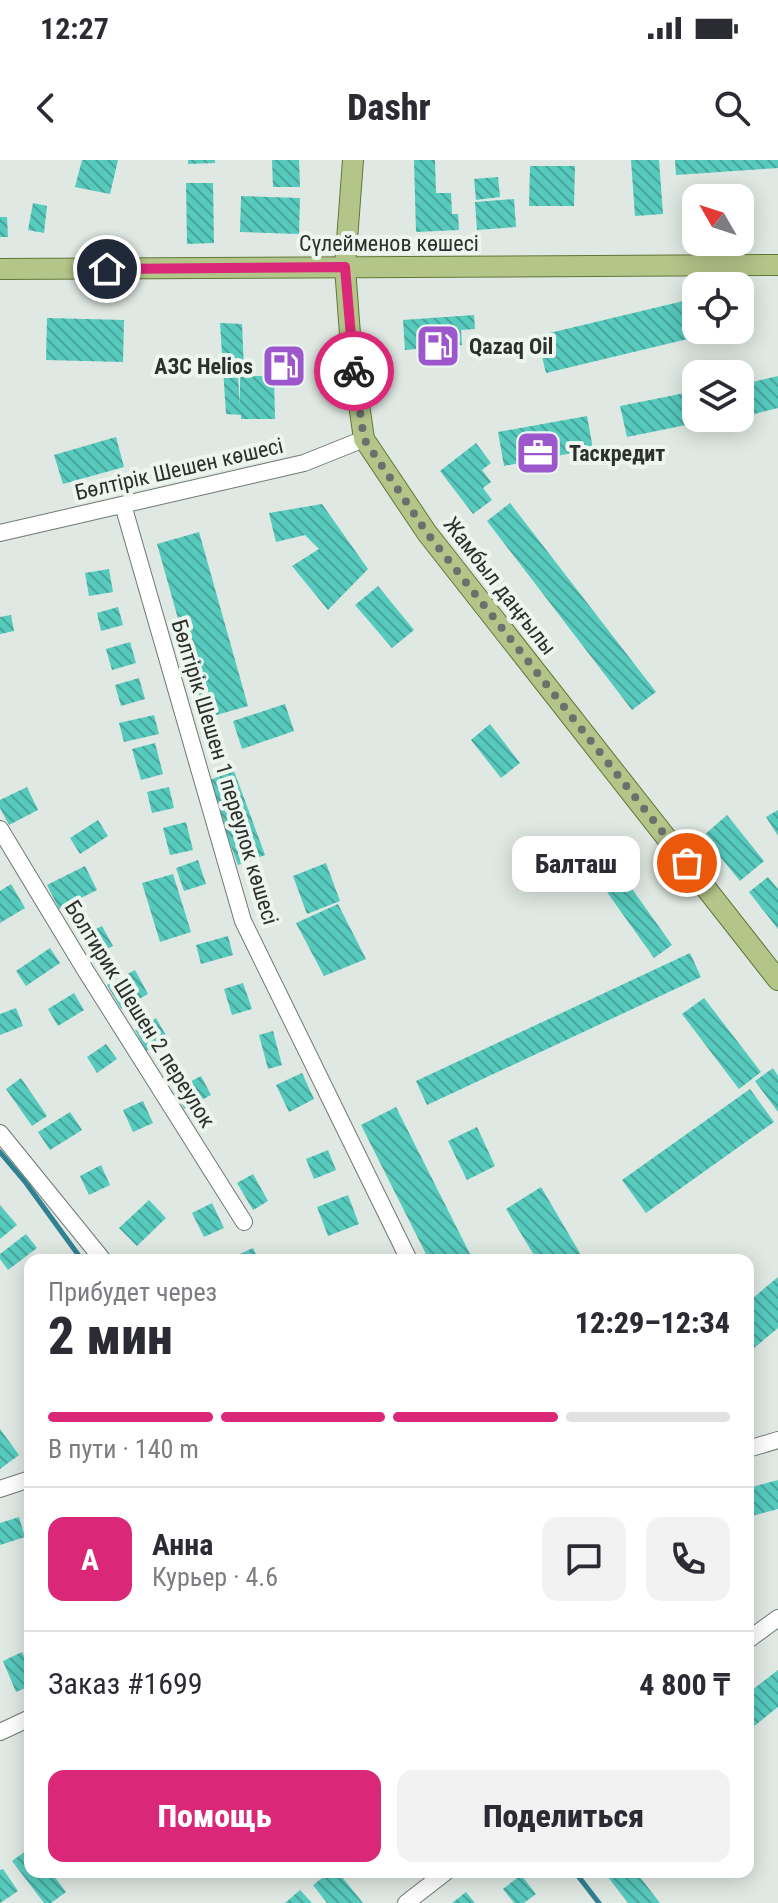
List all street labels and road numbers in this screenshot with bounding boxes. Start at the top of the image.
street label: Сүлейменов көшесі [299,231,479,256]
street label: Бөлтірік Шешен көшесі [72,433,286,505]
street label: Жамбыл даңғылы [439,512,561,660]
street label: Бөлтірік Шешен 1 переулок көшесі [167,616,283,928]
street label: Болтирик Шешен 2 переулок [60,896,220,1132]

